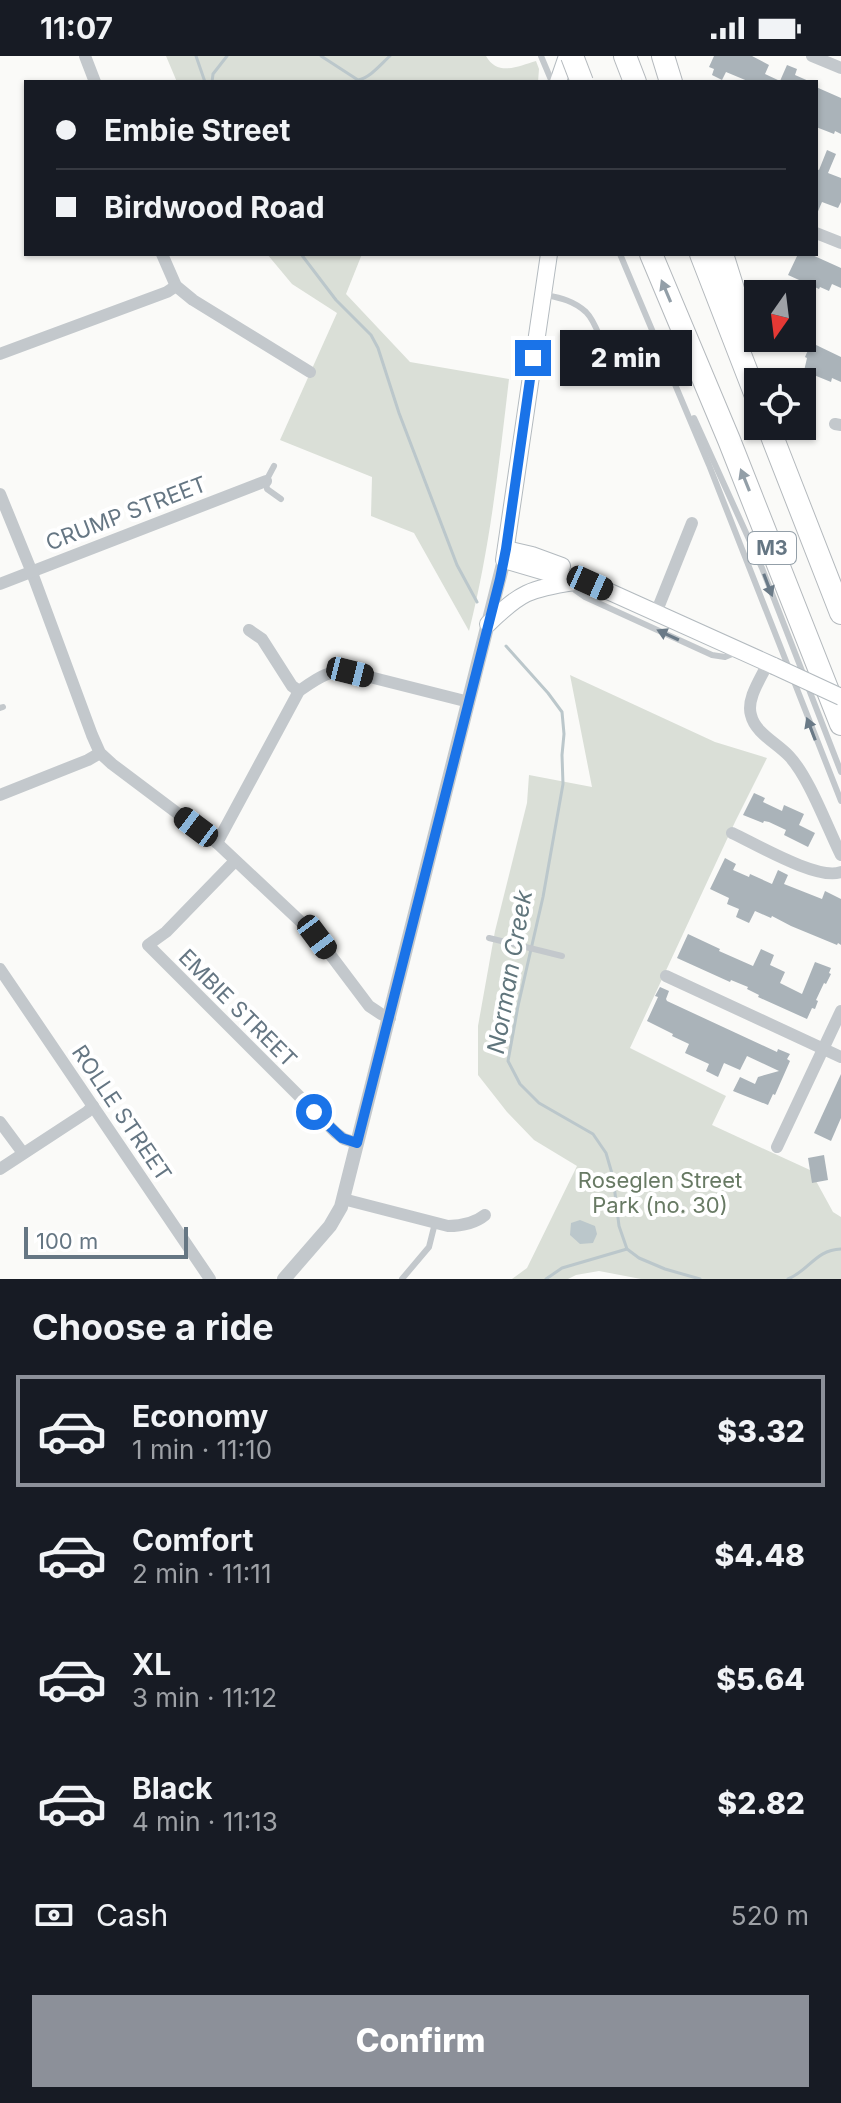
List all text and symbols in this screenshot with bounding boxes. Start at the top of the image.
text: 11:07 [40,10,113,46]
text: Embie Street [104,112,290,148]
text: Birdwood Road [104,189,325,225]
one-way arrow [660,279,673,303]
north arrow [744,280,816,352]
map controls [744,280,816,440]
callout: 2 min [561,330,693,386]
route end [515,340,551,376]
text: 2 min [591,342,661,373]
button: locate [744,368,816,440]
one-way arrow [738,467,751,491]
street label: CRUMP STREET [42,470,210,556]
road number: M3 [748,532,796,564]
car [563,562,617,604]
one-way arrow [762,573,775,597]
one-way arrow [657,628,680,642]
car [324,655,376,689]
one-way arrow [804,717,817,741]
car [170,803,222,851]
water label: Norman Creek [481,887,538,1056]
car [293,911,341,963]
street label: EMBIE STREET [174,944,302,1072]
street label: ROLLE STREET [67,1040,177,1186]
route start [296,1094,332,1130]
park label: Roseglen Street Park (no. 30) [578,1167,742,1218]
scale bar [24,1223,188,1259]
text: 100 m [36,1228,98,1254]
text: Choose a ride [32,1305,274,1349]
icon: car [36,1395,108,1467]
text: Economy [132,1398,268,1434]
text: $3.32 [717,1413,805,1449]
text: 1 min · 11:10 [132,1434,272,1465]
icon: car [36,1519,108,1591]
text: Comfort [132,1522,253,1558]
text: $4.48 [714,1537,805,1573]
text: 2 min · 11:11 [132,1558,272,1589]
icon: car [36,1643,108,1715]
text: XL [132,1646,171,1682]
text: $5.64 [716,1661,805,1697]
text: 3 min · 11:12 [132,1682,277,1713]
icon: car [36,1767,108,1839]
text: Black [132,1770,212,1806]
text: $2.82 [717,1785,805,1821]
text: 4 min · 11:13 [132,1806,278,1837]
icon: cash [32,1893,76,1937]
text: Cash [96,1897,168,1933]
text: 520 m [731,1900,809,1931]
button: Confirm [32,1995,809,2087]

